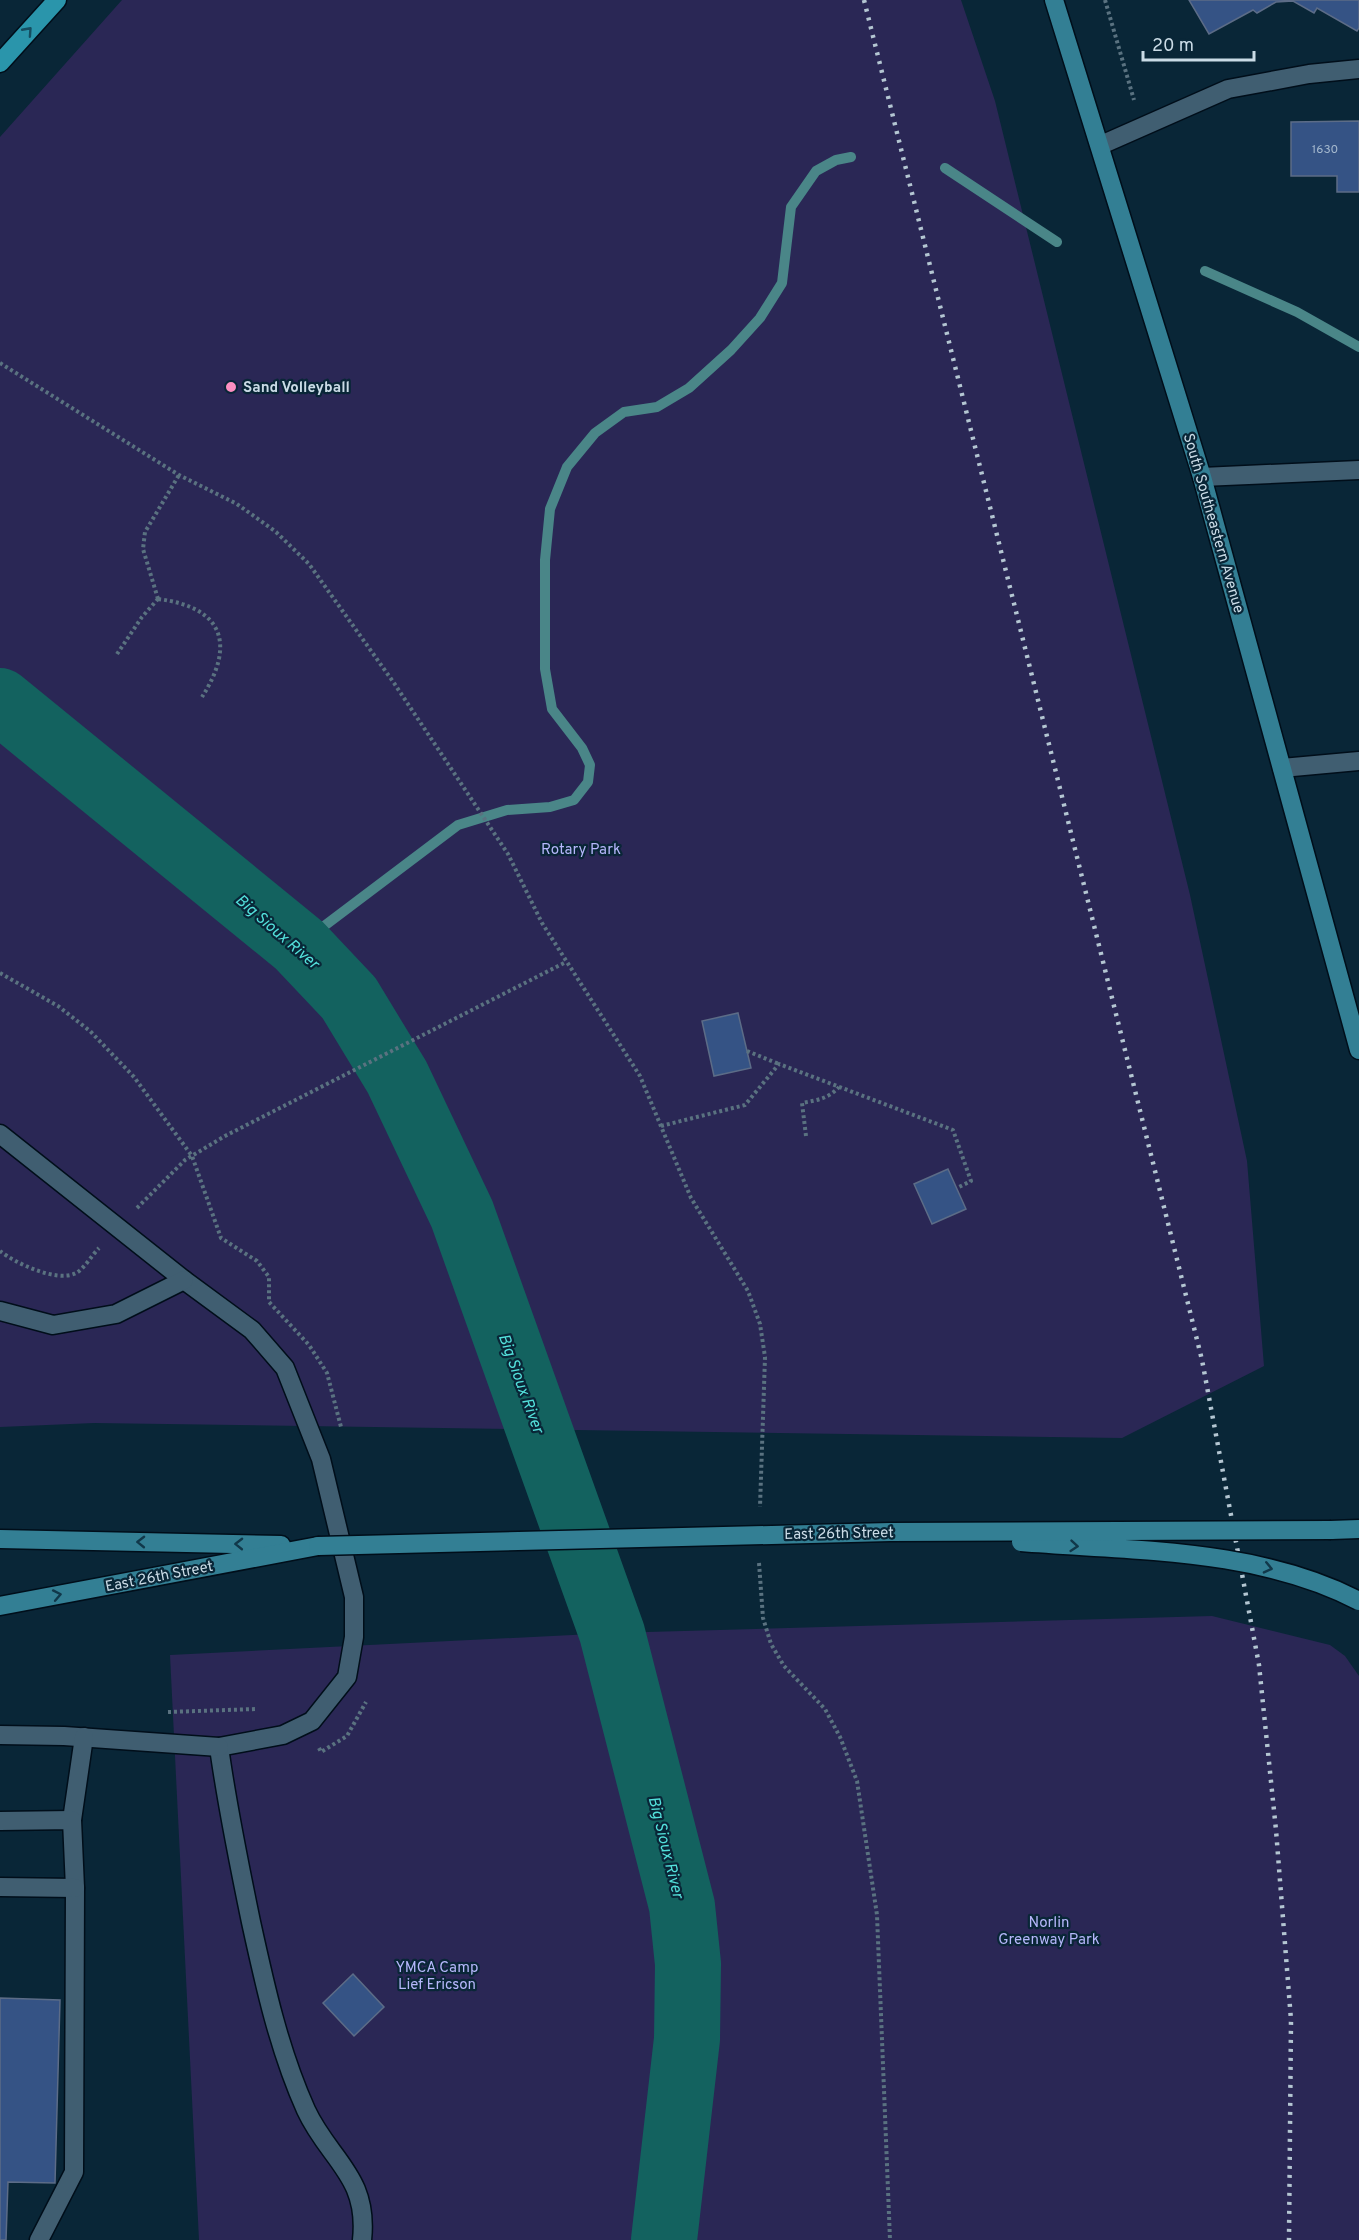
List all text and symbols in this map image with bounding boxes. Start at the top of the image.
scale bar [1143,24,1254,62]
one-way arrow [21,28,32,39]
text: 20 m [1152,35,1194,58]
house number: 1630 [1312,142,1338,158]
place label: Sand Volleyball [243,379,350,398]
marker: Sand Volleyball [224,380,238,394]
street label: South Southeastern Avenue [1178,431,1247,616]
park label: Rotary Park [541,841,621,860]
water label: Big Sioux River [231,891,324,976]
water label: Big Sioux River [493,1331,548,1438]
street label: East 26th Street [784,1524,894,1545]
one-way arrow [137,1536,146,1549]
one-way arrow [234,1538,243,1550]
one-way arrow [1070,1539,1079,1552]
street label: East 26th Street [104,1558,215,1597]
one-way arrow [1263,1561,1273,1574]
one-way arrow [52,1589,62,1602]
water label: Big Sioux River [643,1794,688,1902]
park label: Norlin Greenway Park [998,1914,1100,1950]
park label: YMCA Camp Lief Ericson [395,1959,479,1995]

